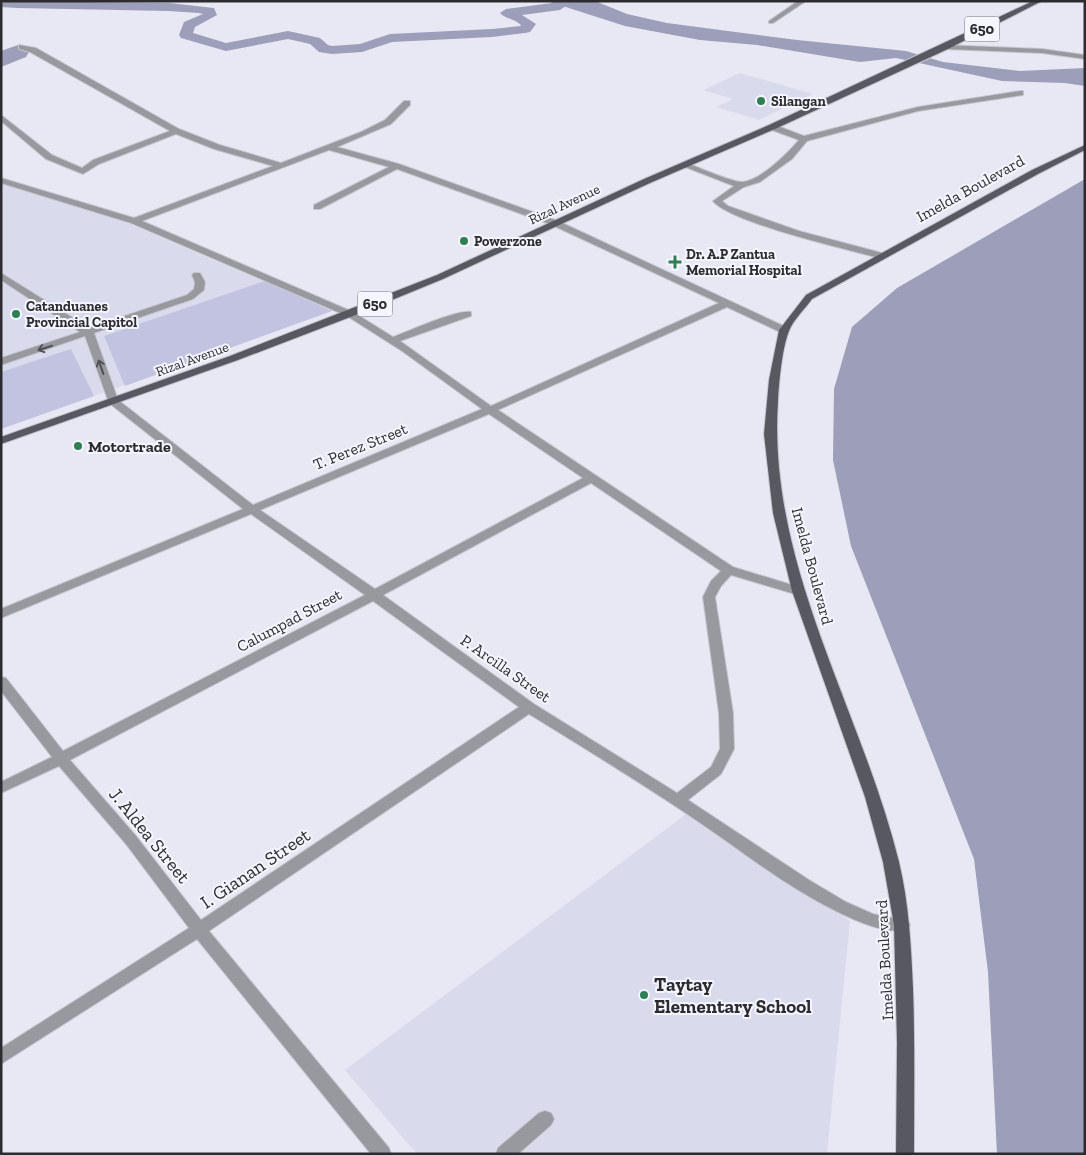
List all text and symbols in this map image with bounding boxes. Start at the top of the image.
road number: 650 [964,16,1000,42]
place label: Silangan [771,93,826,110]
marker: Silangan [755,95,767,107]
street label: Imelda Boulevard [913,151,1028,226]
street label: Rizal Avenue [526,180,603,228]
place label: Powerzone [474,233,542,250]
marker: Powerzone [458,235,470,247]
place label: Dr. A.P Zantua Memorial Hospital [686,246,802,279]
marker: Dr. A.P Zantua Memorial Hospital [668,255,682,269]
road number: 650 [358,292,392,316]
place label: Catanduanes Provincial Capitol [26,298,137,331]
marker: Catanduanes Provincial Capitol [10,308,22,320]
street label: Rizal Avenue [153,338,231,381]
one-way arrow [38,344,53,353]
one-way arrow [96,360,105,376]
street label: T. Perez Street [310,419,410,474]
place label: Motortrade [88,437,171,456]
marker: Motortrade [72,440,84,452]
street label: Imelda Boulevard [788,505,837,627]
street label: Calumpad Street [233,585,345,656]
street label: P. Arcilla Street [457,630,554,706]
street label: J. Aldea Street [104,783,195,888]
street label: I. Gianan Street [196,823,315,914]
street label: Imelda Boulevard [872,899,897,1021]
place label: Taytay Elementary School [654,973,812,1018]
marker: Taytay Elementary School [638,989,650,1001]

